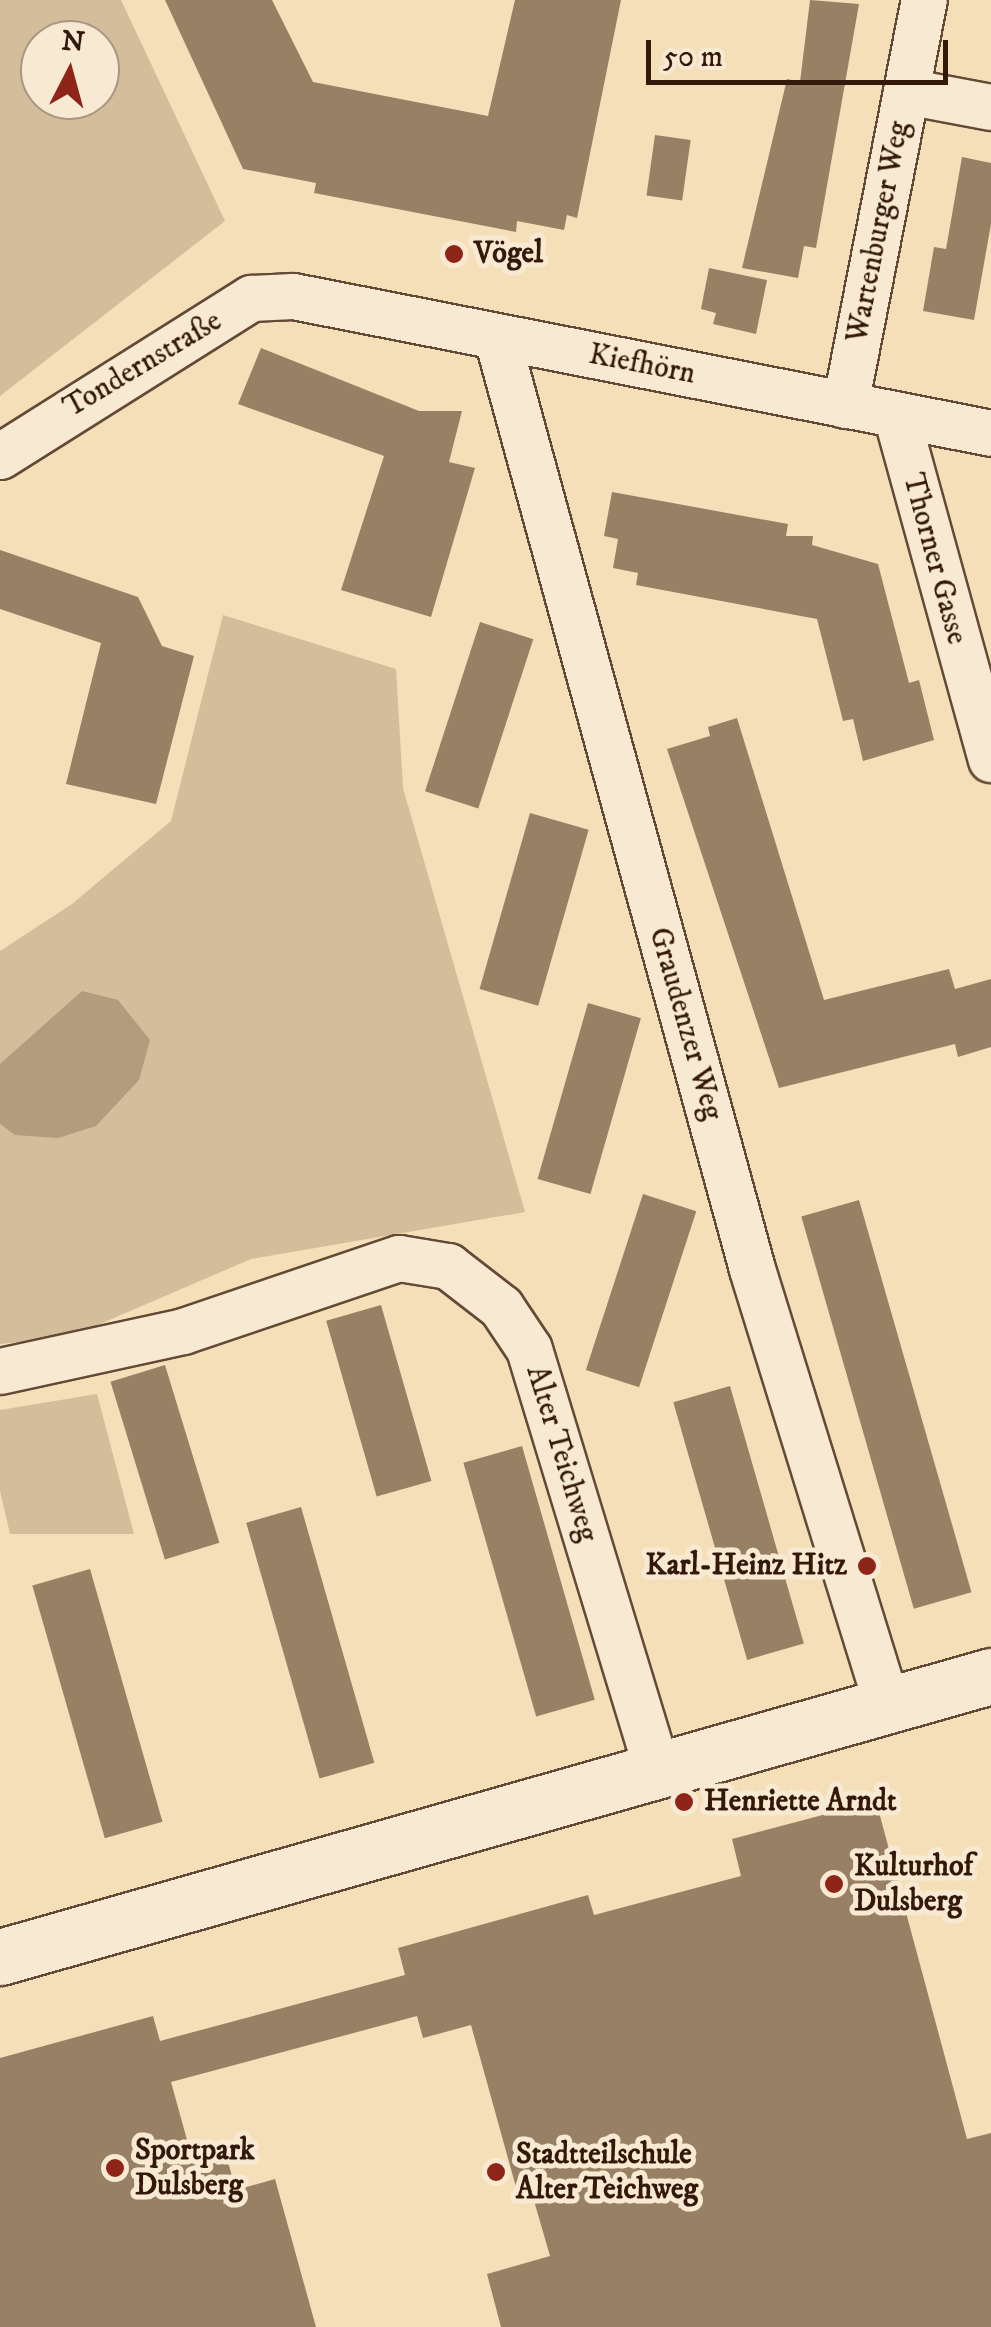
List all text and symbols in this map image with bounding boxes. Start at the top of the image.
north arrow [20,20,120,120]
scale bar [651,20,954,82]
text: N [60,23,86,60]
text: 50 m [663,39,723,76]
street label: Wartenburger Weg [840,118,918,346]
place label: Vögel [474,236,543,272]
marker: Vögel [443,243,465,265]
street label: Tondernstraße [57,304,229,426]
street label: Kiefhörn [586,337,698,393]
street label: Thorner Gasse [894,469,974,649]
street label: Graudenzer Weg [640,924,730,1124]
street label: Alter Teichweg [517,1362,605,1546]
place label: Karl-Heinz Hitz [646,1548,847,1584]
marker: Karl-Heinz Hitz [856,1555,878,1577]
place label: Henriette Arndt [704,1784,897,1820]
marker: Henriette Arndt [673,1791,695,1813]
place label: Kulturhof Dulsberg [854,1849,973,1920]
marker: Kulturhof Dulsberg [823,1873,845,1895]
place label: Sportpark Dulsberg [135,2133,255,2204]
place label: Stadtteilschule Alter Teichweg [516,2137,698,2208]
marker: Sportpark Dulsberg [104,2157,126,2179]
marker: Stadtteilschule Alter Teichweg [485,2161,507,2183]

